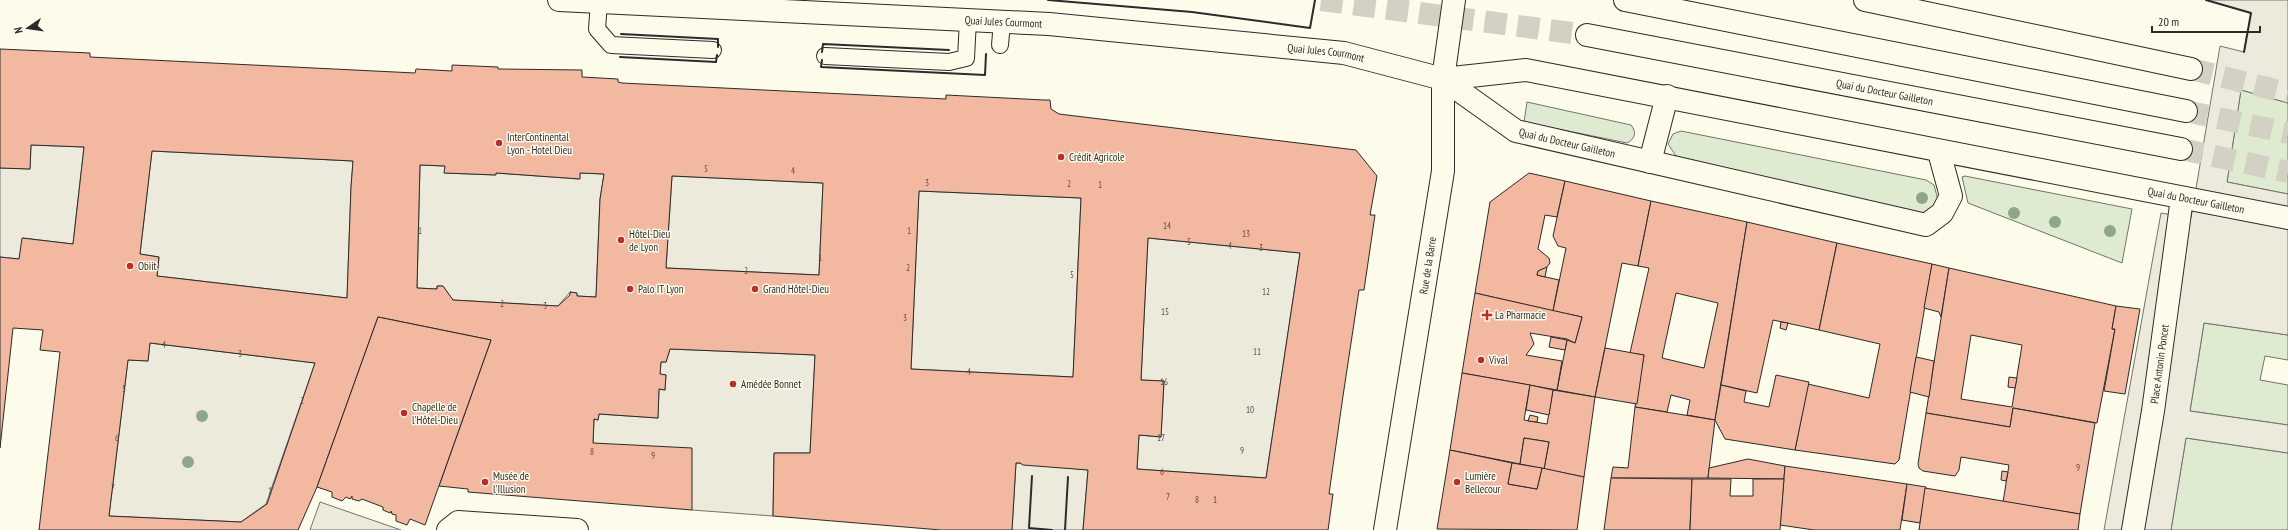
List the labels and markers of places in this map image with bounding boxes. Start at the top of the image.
place label: InterContinental Lyon - Hotel Dieu [507,130,572,157]
marker: InterContinental Lyon - Hotel Dieu [494,138,504,148]
place label: Crédit Agricole [1069,150,1125,164]
marker: Crédit Agricole [1056,152,1066,162]
place label: Hôtel-Dieu de Lyon [629,227,671,254]
marker: Hôtel-Dieu de Lyon [616,235,626,245]
place label: Obiit [138,259,157,273]
marker: Obiit [125,261,135,271]
place label: Palo IT Lyon [638,282,684,296]
place label: Grand Hôtel-Dieu [763,282,829,296]
marker: Palo IT Lyon [625,284,635,294]
marker: Grand Hôtel-Dieu [750,284,760,294]
place label: La Pharmacie [1495,308,1546,322]
marker: La Pharmacie [1482,310,1492,320]
place label: Vival [1488,353,1508,367]
marker: Vival [1476,355,1486,365]
place label: Amédée Bonnet [741,377,801,391]
marker: Amédée Bonnet [728,379,738,389]
place label: Chapelle de l'Hôtel-Dieu [412,400,458,427]
marker: Chapelle de l'Hôtel-Dieu [399,408,409,418]
place label: Musée de l'Illusion [493,469,530,496]
place label: Lumière Bellecour [1465,469,1501,496]
marker: Musée de l'Illusion [480,477,490,487]
marker: Lumière Bellecour [1452,477,1462,487]

